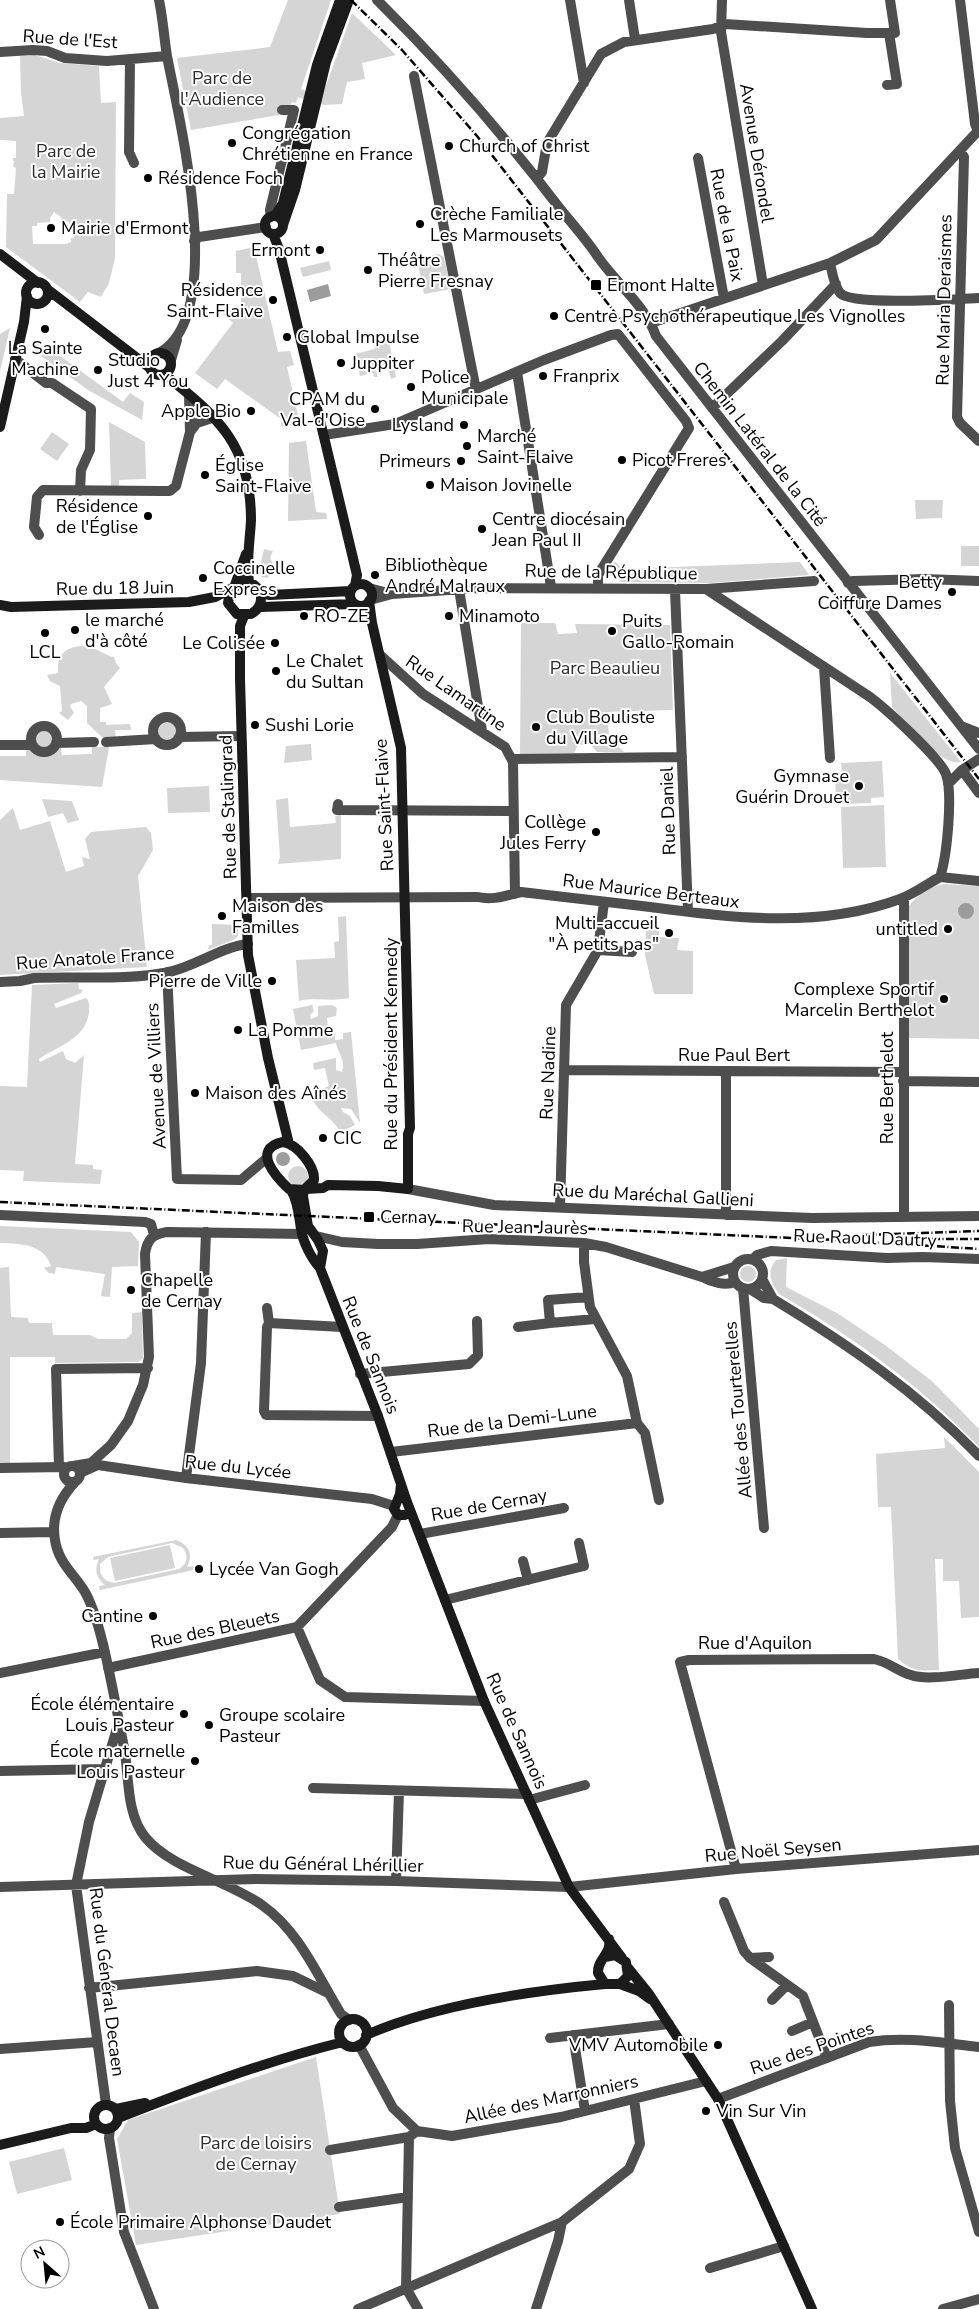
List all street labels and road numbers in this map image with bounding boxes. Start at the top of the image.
street label: Rue de l'Est [22,24,119,54]
street label: Avenue Dérondel [734,82,780,225]
street label: Rue de la Paix [704,166,750,284]
street label: Rue Maria Deraismes [931,214,957,386]
street label: Chemin Latéral de la Cité [688,356,832,532]
street label: Rue de la République [524,558,698,586]
street label: Rue du 18 Juin [56,575,174,601]
street label: Rue Lamartine [401,649,511,737]
street label: Rue de Stalingrad [213,734,243,880]
street label: Rue Saint-Flaive [369,738,399,872]
street label: Rue Daniel [654,766,682,856]
street label: Rue Maurice Berteaux [561,868,741,914]
street label: Rue du Président Kennedy [379,937,403,1151]
street label: Rue Anatole France [15,941,175,975]
street label: Avenue de Villiers [140,1002,172,1150]
street label: Rue Nadine [534,1026,562,1120]
street label: Rue Berthelot [875,1031,899,1144]
street label: Rue Paul Bert [678,1043,791,1067]
street label: Rue du Maréchal Gallieni [552,1178,754,1212]
street label: Rue Jean Jaurès [462,1214,588,1240]
street label: Rue Raoul Dautry [793,1224,938,1253]
street label: Rue de Sannois [336,1293,406,1417]
street label: Allée des Tourterelles [718,1320,758,1500]
street label: Rue de la Demi-Lune [426,1399,598,1443]
street label: Rue du Lycée [184,1449,292,1485]
street label: Rue de Cernay [429,1483,550,1527]
street label: Rue des Bleuets [148,1604,282,1654]
street label: Rue d'Aquilon [698,1631,812,1655]
street label: Rue de Sannois [481,1669,553,1793]
street label: Rue Noël Seysen [704,1832,842,1868]
street label: Rue du Général Lhérillier [222,1850,424,1878]
street label: Rue du Général Decaen [83,1886,131,2078]
street label: Rue des Pointes [747,2016,877,2080]
street label: Allée des Marronniers [462,2069,640,2129]

